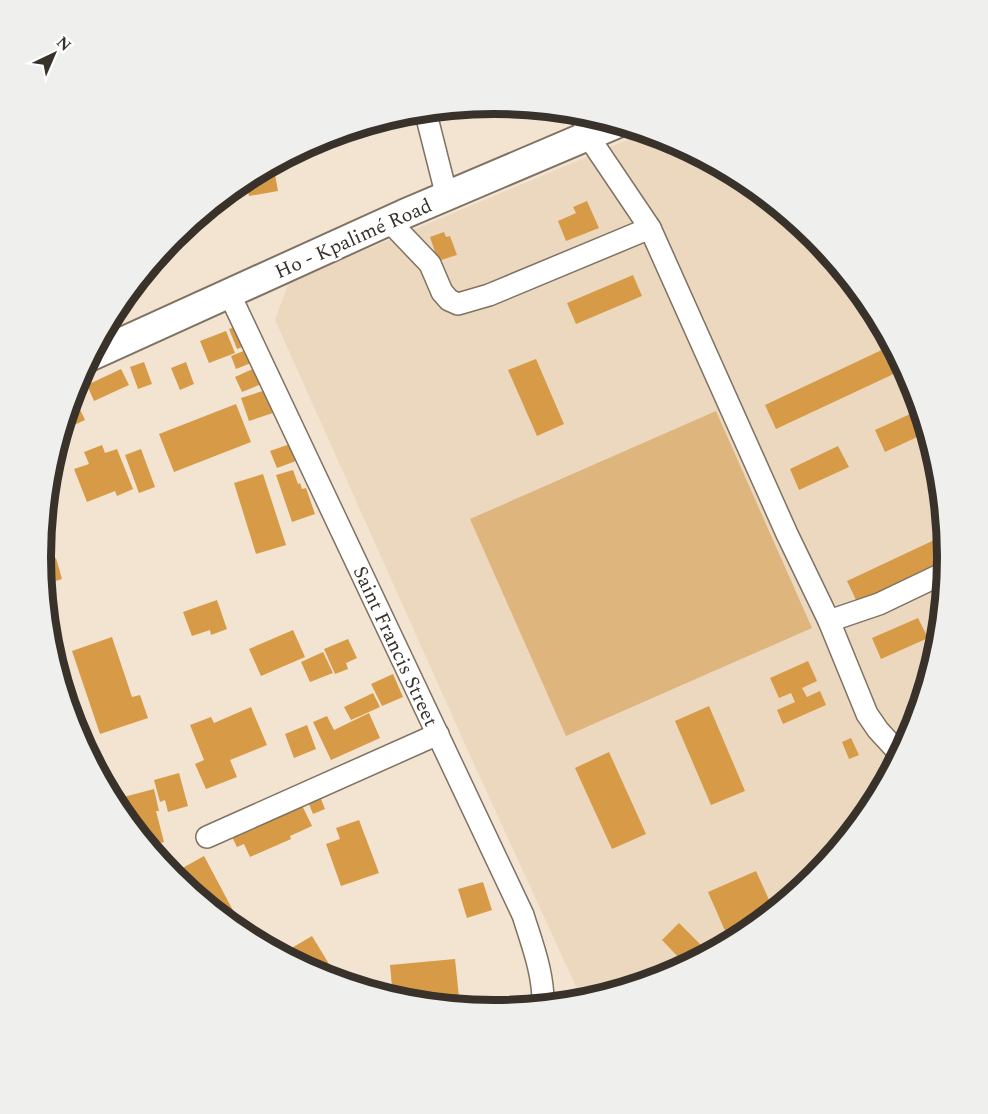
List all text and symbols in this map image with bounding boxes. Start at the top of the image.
north arrow [24,24,84,84]
text: N [51,31,77,57]
street label: Ho - Kpalimé Road [270,191,437,287]
street label: Saint Francis Street [345,561,445,732]

